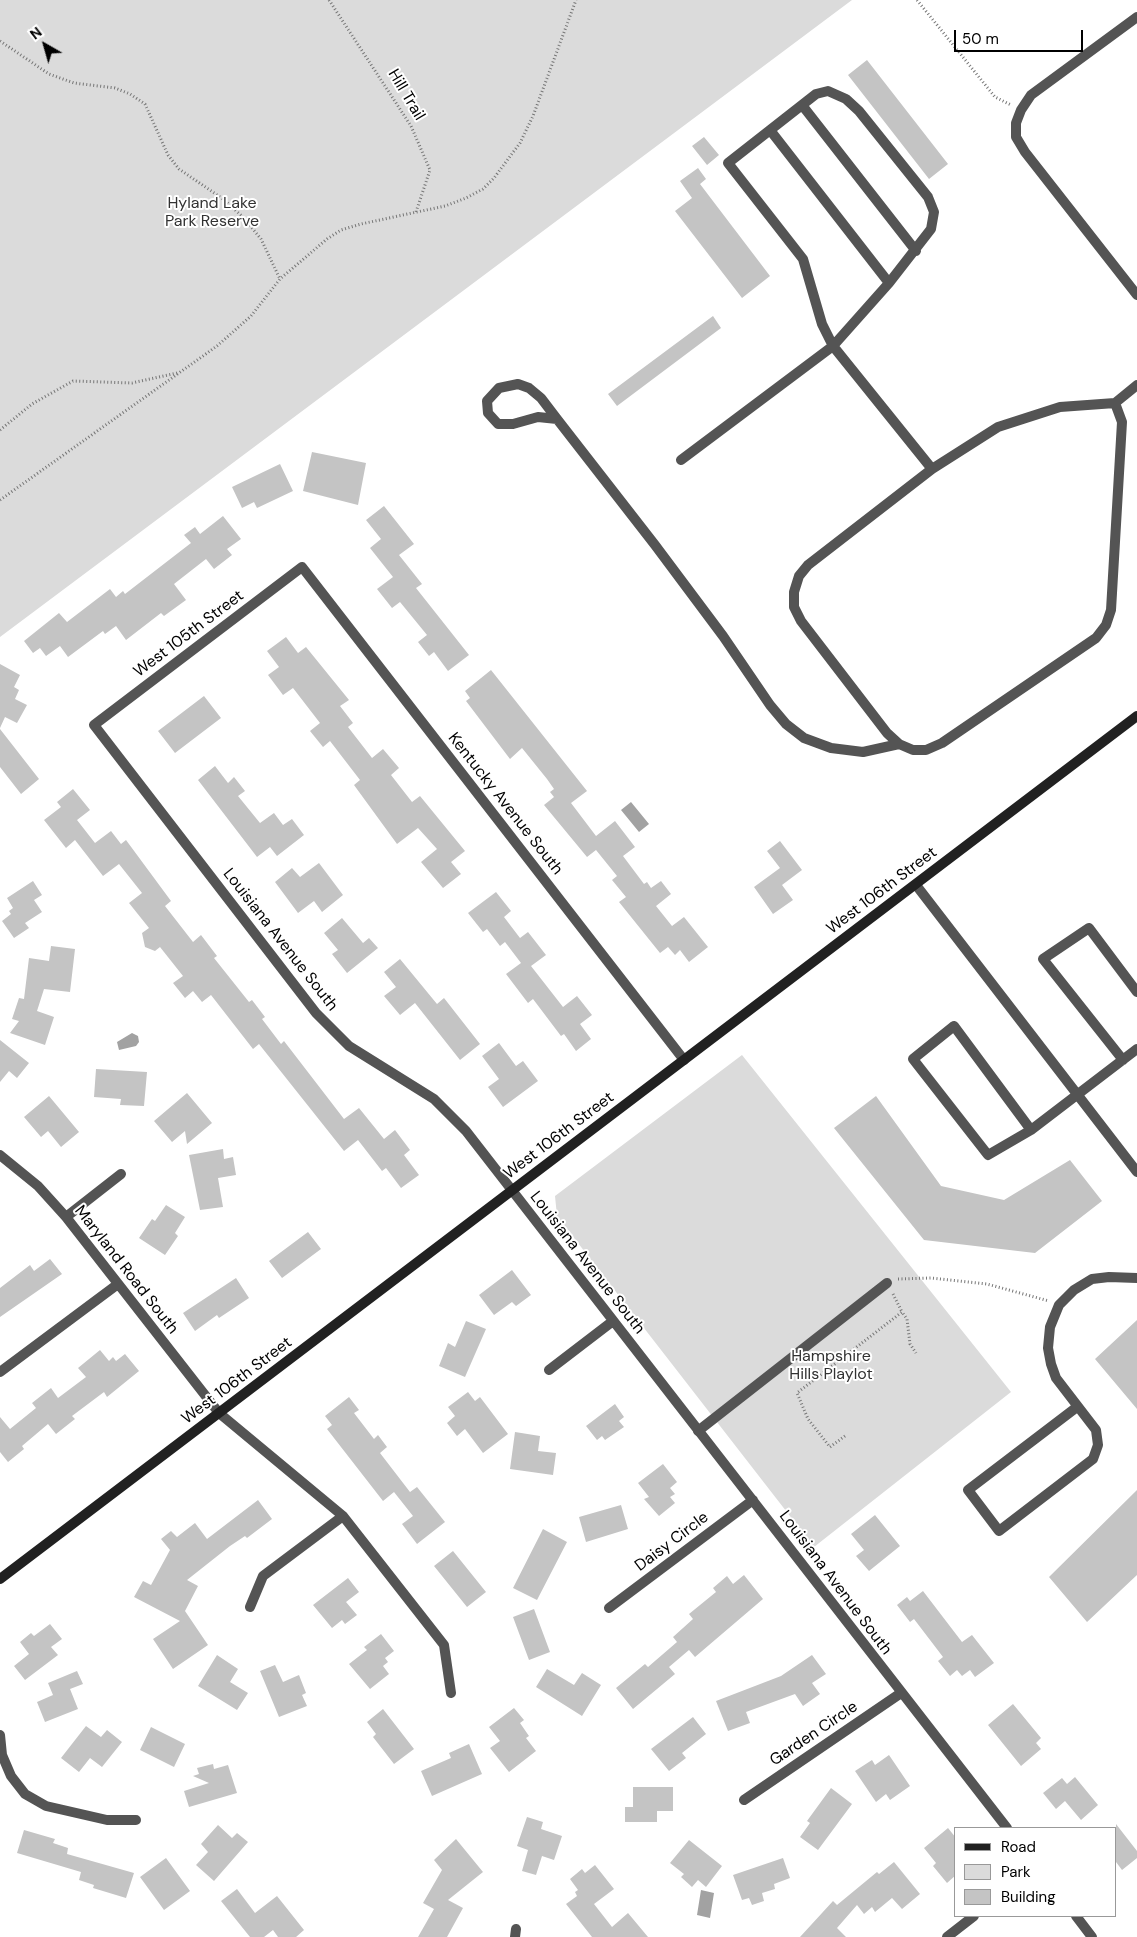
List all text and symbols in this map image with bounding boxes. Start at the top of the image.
north arrow [20,20,70,70]
scale bar [957,20,1086,52]
text: N [26,23,45,43]
text: 50 m [962,29,999,49]
street label: Hill Trail [383,66,429,124]
park label: Hyland Lake Park Reserve [165,194,259,232]
street label: West 105th Street [130,586,248,682]
street label: Kentucky Avenue South [444,729,566,879]
street label: West 106th Street [823,843,941,939]
street label: Louisiana Avenue South [218,865,342,1015]
street label: West 106th Street [500,1088,618,1184]
street label: Louisiana Avenue South [525,1188,649,1338]
street label: Maryland Road South [70,1202,182,1338]
street label: West 106th Street [178,1333,296,1429]
park label: Hampshire Hills Playlot [789,1347,873,1385]
street label: Louisiana Avenue South [775,1507,895,1659]
street label: Daisy Circle [631,1508,713,1576]
street label: Garden Circle [766,1698,862,1770]
legend [954,1827,1117,1917]
text: Road [1001,1837,1036,1857]
text: Park [1001,1862,1031,1882]
text: Building [1001,1887,1056,1907]

